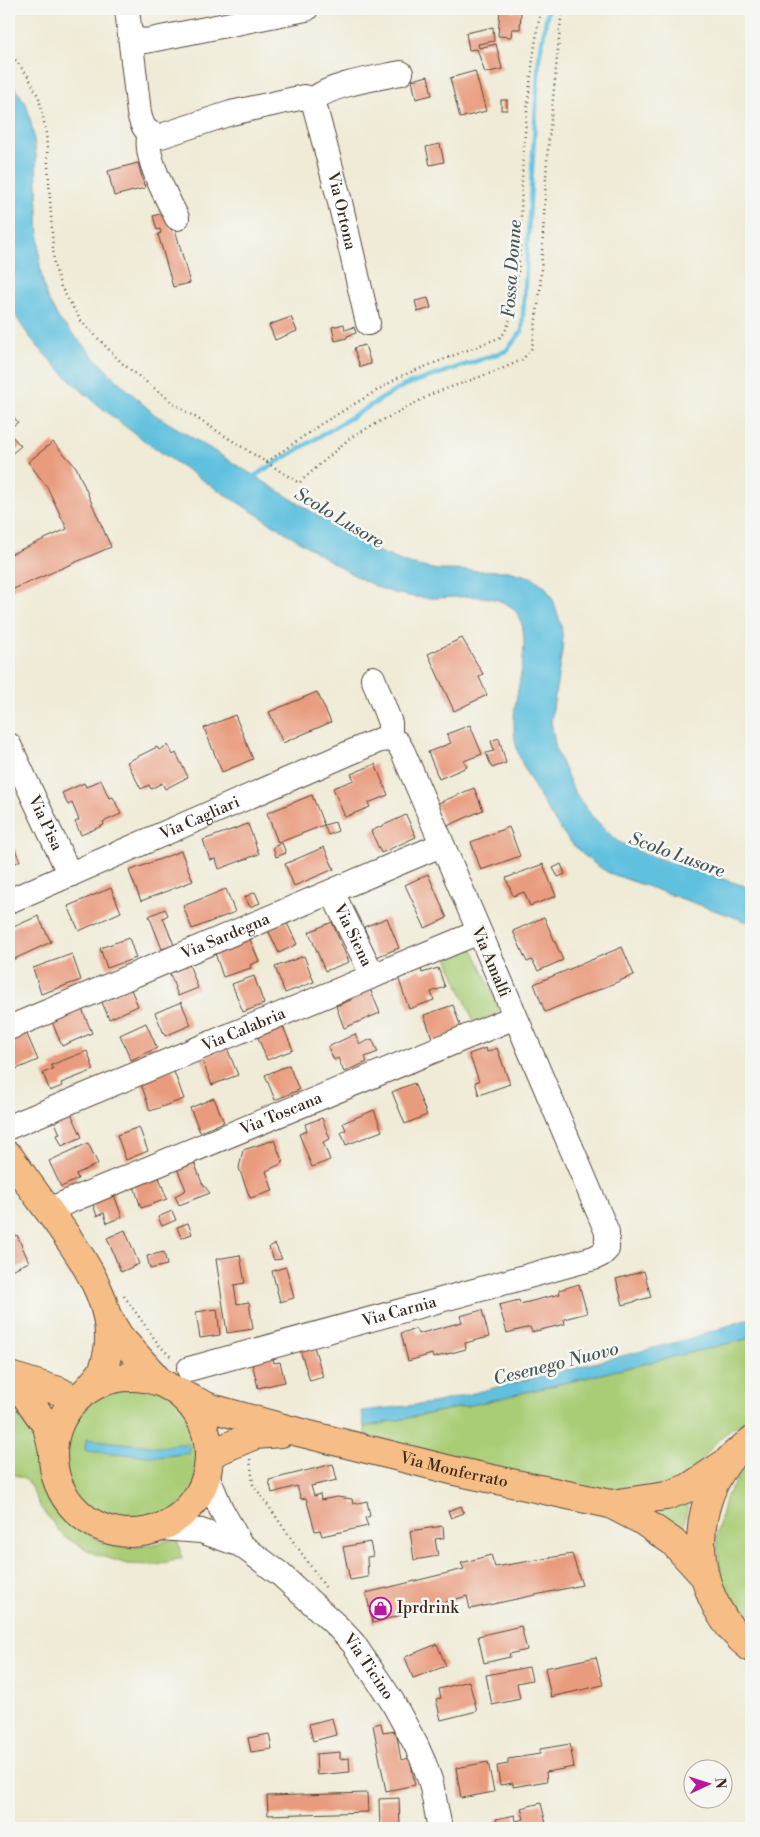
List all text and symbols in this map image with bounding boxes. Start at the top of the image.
street label: Via Ortona [322,169,361,253]
water label: Fossa Donne [497,218,527,319]
water label: Scolo Lusore [290,482,388,554]
street label: Via Pisa [24,791,67,854]
street label: Via Cagliari [156,792,243,845]
water label: Scolo Lusore [626,827,729,883]
street label: Via Siena [329,900,377,971]
street label: Via Sardegna [177,908,274,964]
street label: Via Amalfi [467,923,515,1001]
street label: Via Calabria [198,1003,289,1056]
street label: Via Toscana [236,1088,326,1140]
street label: Via Carnia [359,1291,440,1331]
water label: Cesenego Nuovo [491,1337,621,1391]
street label: Via Monferrato [397,1448,510,1492]
shop icon: Iprdrink [369,1596,393,1620]
place label: Iprdrink [397,1598,460,1618]
street label: Via Ticino [339,1629,398,1704]
north arrow [682,1760,732,1810]
text: N [711,1777,729,1789]

